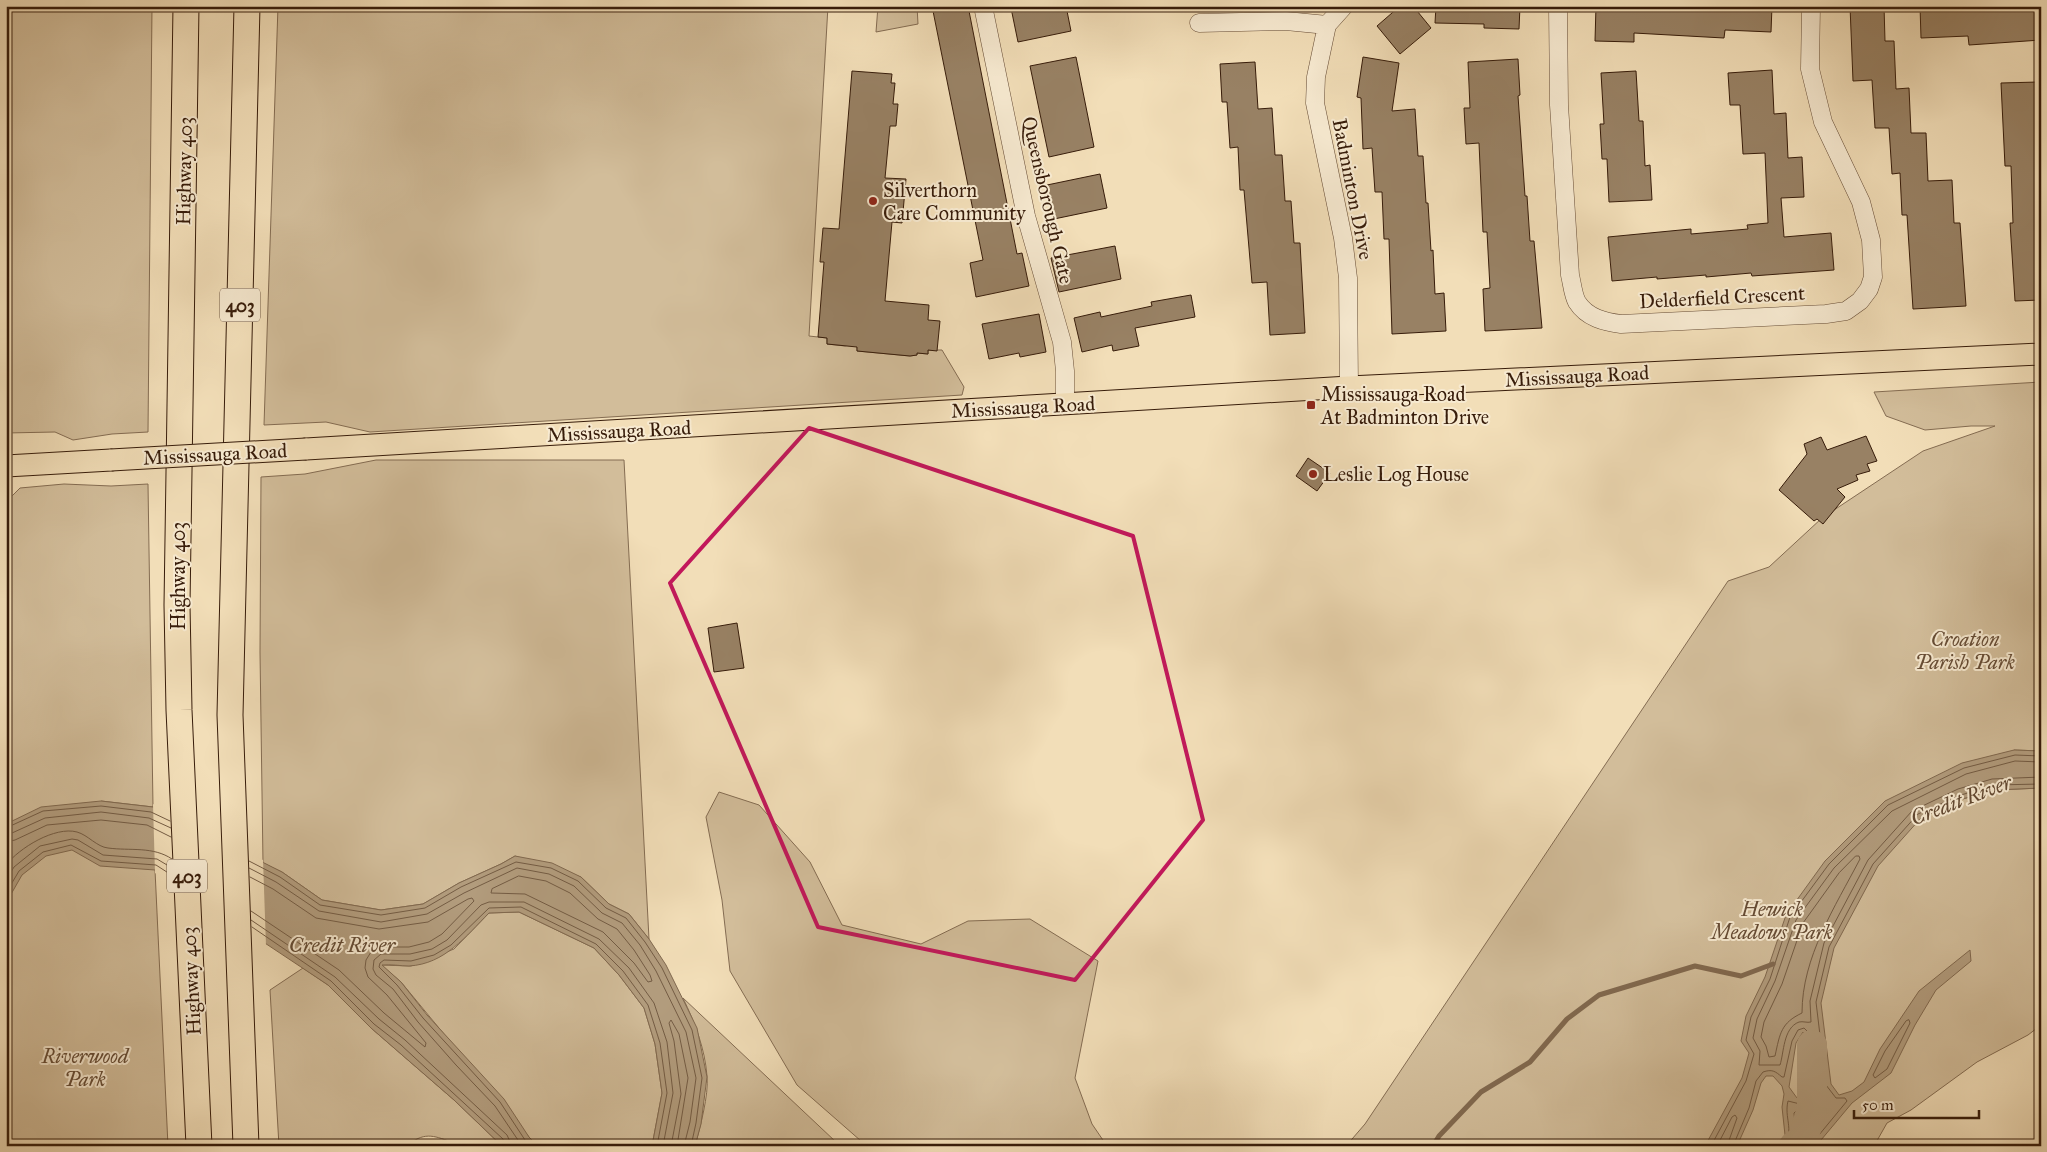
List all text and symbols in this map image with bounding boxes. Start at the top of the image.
street label: Queensborough Gate [1016,114,1079,286]
street label: Highway 403 [171,116,198,226]
street label: Badminton Drive [1328,116,1378,262]
place label: Silverthorn Care Community [883,178,1026,225]
marker: Silverthorn Care Community [867,195,879,207]
street label: Delderfield Crescent [1638,281,1806,313]
road number: 403 [220,288,260,322]
street label: Mississauga Road [1504,360,1650,393]
place label: Mississauga Road At Badminton Drive [1320,382,1489,429]
street label: Mississauga Road [950,391,1096,424]
marker: Mississauga Road At Badminton Drive [1305,399,1317,411]
street label: Mississauga Road [546,415,692,448]
street label: Mississauga Road [142,438,288,471]
place label: Leslie Log House [1323,462,1469,487]
marker: Leslie Log House [1307,468,1319,480]
street label: Highway 403 [166,522,191,630]
park label: Croation Parish Park [1915,627,2015,674]
water label: Credit River [1907,768,2016,831]
road number: 403 [167,859,207,892]
park label: Hewick Meadows Park [1709,897,1833,944]
street label: Highway 403 [176,926,207,1036]
water label: Credit River [289,932,396,958]
park label: Riverwood Park [41,1044,130,1091]
scale bar [1854,1087,1980,1119]
text: 50 m [1862,1096,1894,1114]

